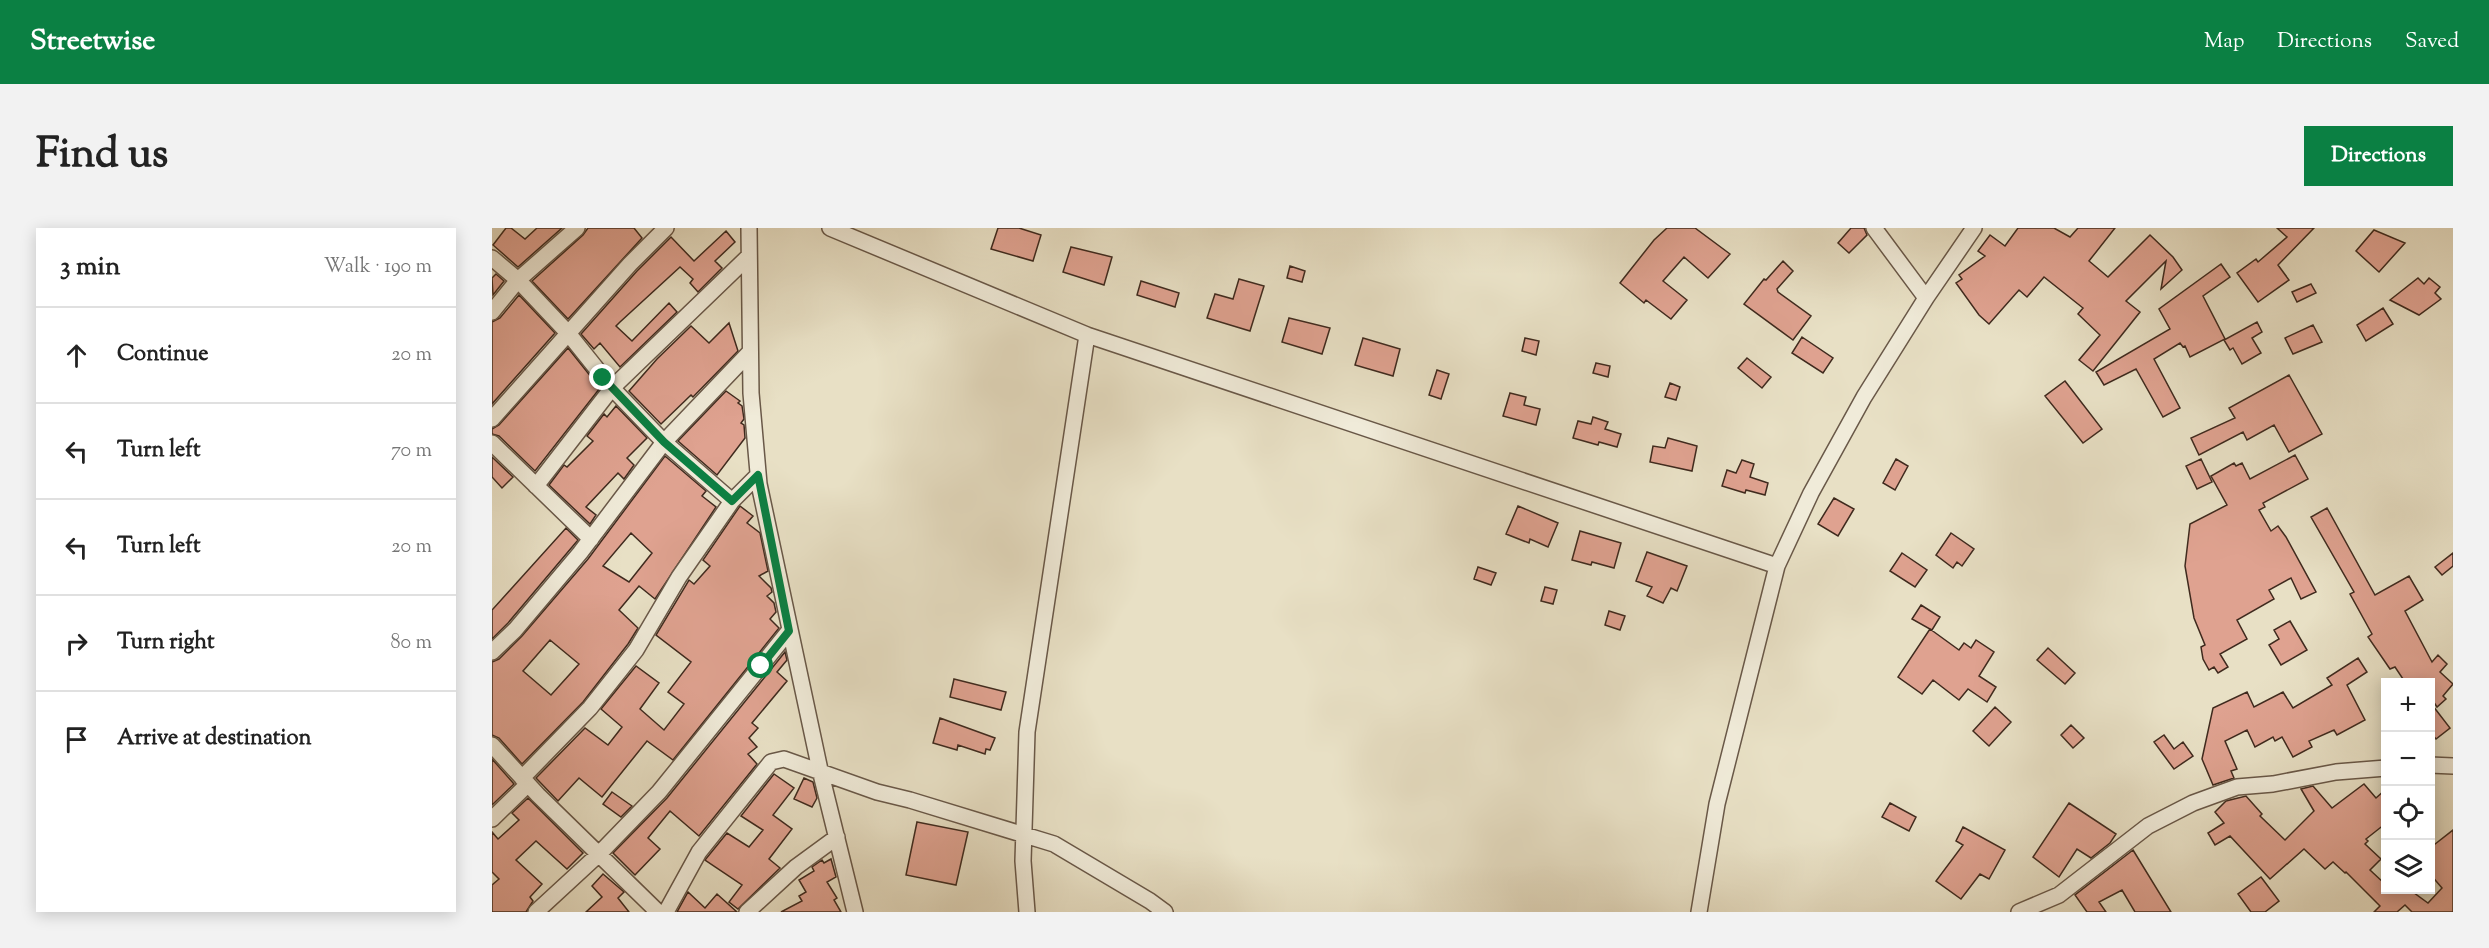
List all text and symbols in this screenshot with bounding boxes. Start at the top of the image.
text: Streetwise [30,22,155,62]
text: Map [2204,27,2244,57]
text: Directions [2277,27,2372,57]
text: Saved [2405,27,2459,57]
text: Find us [36,126,168,186]
button: Directions [2304,126,2453,186]
text: 3 min [60,249,120,286]
text: Walk · 190 m [324,253,432,282]
icon: ahead [60,339,93,372]
text: Continue [117,339,208,371]
text: 20 m [391,341,432,370]
route end [589,364,615,390]
icon: left [60,435,93,468]
text: Turn left [117,435,200,467]
text: 70 m [391,437,432,466]
icon: left [60,531,93,564]
text: Turn left [117,531,200,563]
text: 20 m [391,533,432,562]
icon: right [60,627,93,660]
text: Turn right [117,627,214,659]
text: 80 m [391,629,432,658]
route start [747,652,773,678]
map controls [2381,678,2435,894]
button: + [2381,678,2435,732]
icon: arrive [60,723,93,756]
text: Arrive at destination [117,723,312,755]
button: − [2381,732,2435,786]
button: locate [2381,786,2435,840]
button: layers [2381,840,2435,894]

